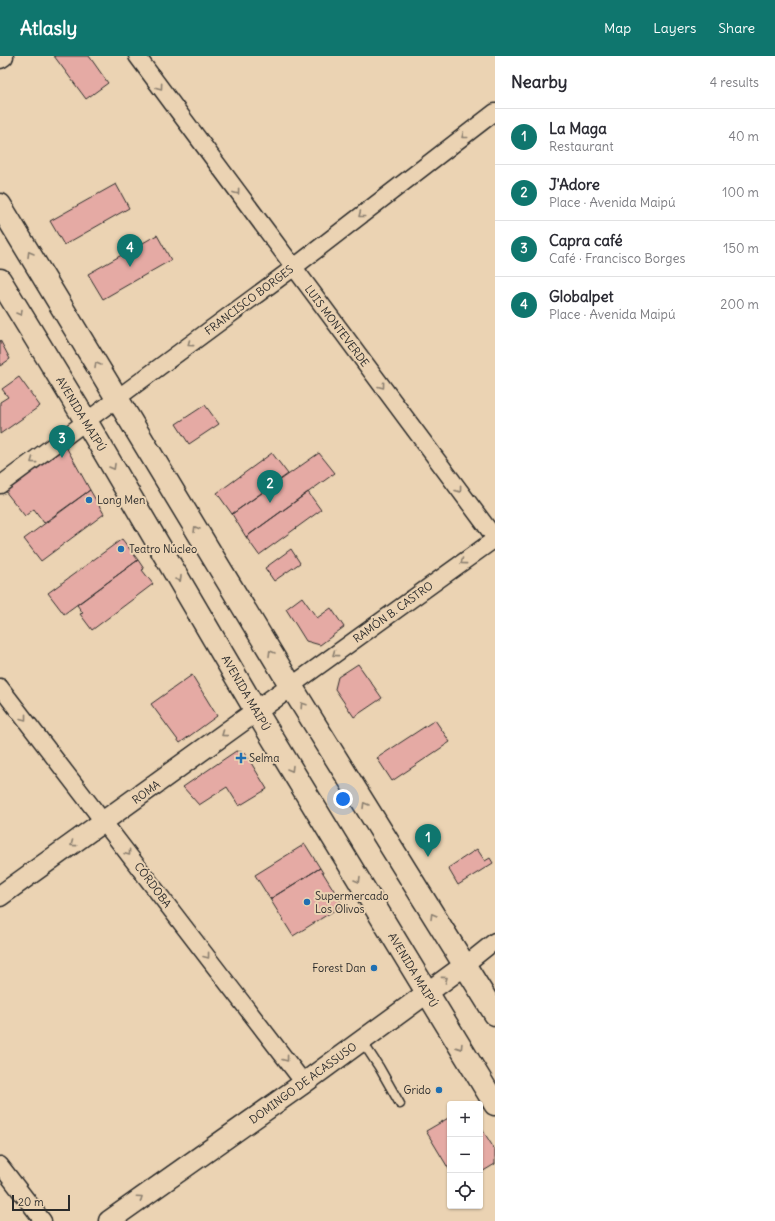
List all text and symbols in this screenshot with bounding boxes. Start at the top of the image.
text: Atlasly [20,16,77,40]
text: Map [604,19,631,37]
text: Layers [653,19,696,37]
text: Share [718,19,755,37]
text: Nearby [511,71,567,93]
text: 4 results [710,74,759,91]
one-way arrow [155,83,162,90]
text: La Maga [549,119,607,138]
text: 1 [521,128,527,145]
text: 40 m [728,128,759,145]
one-way arrow [462,131,469,138]
text: Restaurant [549,138,614,155]
text: J'Adore [549,175,600,194]
text: 2 [520,184,528,201]
text: 100 m [722,184,759,201]
one-way arrow [232,188,240,195]
text: Place · Avenida Maipú [549,194,676,211]
one-way arrow [359,210,366,217]
text: Capra café [549,231,623,250]
pin: 4 [117,234,143,267]
text: 3 [520,240,528,257]
text: 150 m [723,240,759,257]
text: Café · Francisco Borges [549,250,685,267]
one-way arrow [27,251,34,258]
street label: FRANCISCO BORGES [202,262,296,338]
street label: LUIS MONTEVERDE [302,282,372,370]
text: Globalpet [549,287,614,306]
text: 4 [520,296,528,313]
text: 200 m [720,296,759,313]
text: Place · Avenida Maipú [549,306,676,323]
one-way arrow [16,309,23,316]
one-way arrow [188,339,195,346]
one-way arrow [94,362,102,369]
street label: AVENIDA MAIPÚ [53,374,110,454]
one-way arrow [377,382,384,389]
pin: 3 [49,425,75,458]
one-way arrow [30,456,37,463]
one-way arrow [109,463,116,470]
pin: 2 [257,470,283,503]
one-way arrow [454,486,461,493]
place label: Long Men [97,493,145,507]
marker: Long Men [84,495,94,505]
one-way arrow [194,526,201,533]
place label: Teatro Núcleo [129,542,197,556]
marker: Teatro Núcleo [116,544,126,554]
one-way arrow [461,557,468,564]
one-way arrow [175,575,182,582]
street label: RAMÓN B. CASTRO [350,577,436,646]
one-way arrow [332,649,339,657]
one-way arrow [268,650,275,657]
street label: AVENIDA MAIPÚ [219,652,274,733]
one-way arrow [300,702,308,709]
one-way arrow [19,713,26,720]
one-way arrow [222,729,229,736]
place label: Selma [249,751,279,765]
marker: Selma [236,753,246,763]
one-way arrow [286,765,293,772]
street label: ROMA [129,777,163,807]
your location [333,789,353,809]
one-way arrow [362,802,370,809]
pin: 1 [415,824,441,857]
one-way arrow [70,839,77,846]
one-way arrow [123,848,130,855]
street label: CÓRDOBA [131,859,175,910]
one-way arrow [354,876,361,883]
place label: Supermercado Los Olivos [315,889,389,916]
marker: Supermercado Los Olivos [302,897,312,907]
one-way arrow [430,913,438,920]
street label: AVENIDA MAIPÚ [385,930,442,1010]
one-way arrow [202,951,209,958]
place label: Forest Dan [312,961,366,975]
marker: Forest Dan [369,963,379,973]
one-way arrow [441,977,448,984]
street label: DOMINGO DE ACASSUSO [247,1039,359,1127]
one-way arrow [455,1043,462,1050]
one-way arrow [281,1054,288,1061]
place label: Grido [403,1083,431,1097]
marker: Grido [434,1085,444,1095]
map controls [447,1101,483,1209]
button: + [447,1101,483,1137]
button: − [447,1137,483,1173]
button: locate [447,1173,483,1209]
scale bar [12,1193,70,1212]
text: 20 m [18,1195,44,1209]
one-way arrow [136,1196,143,1203]

